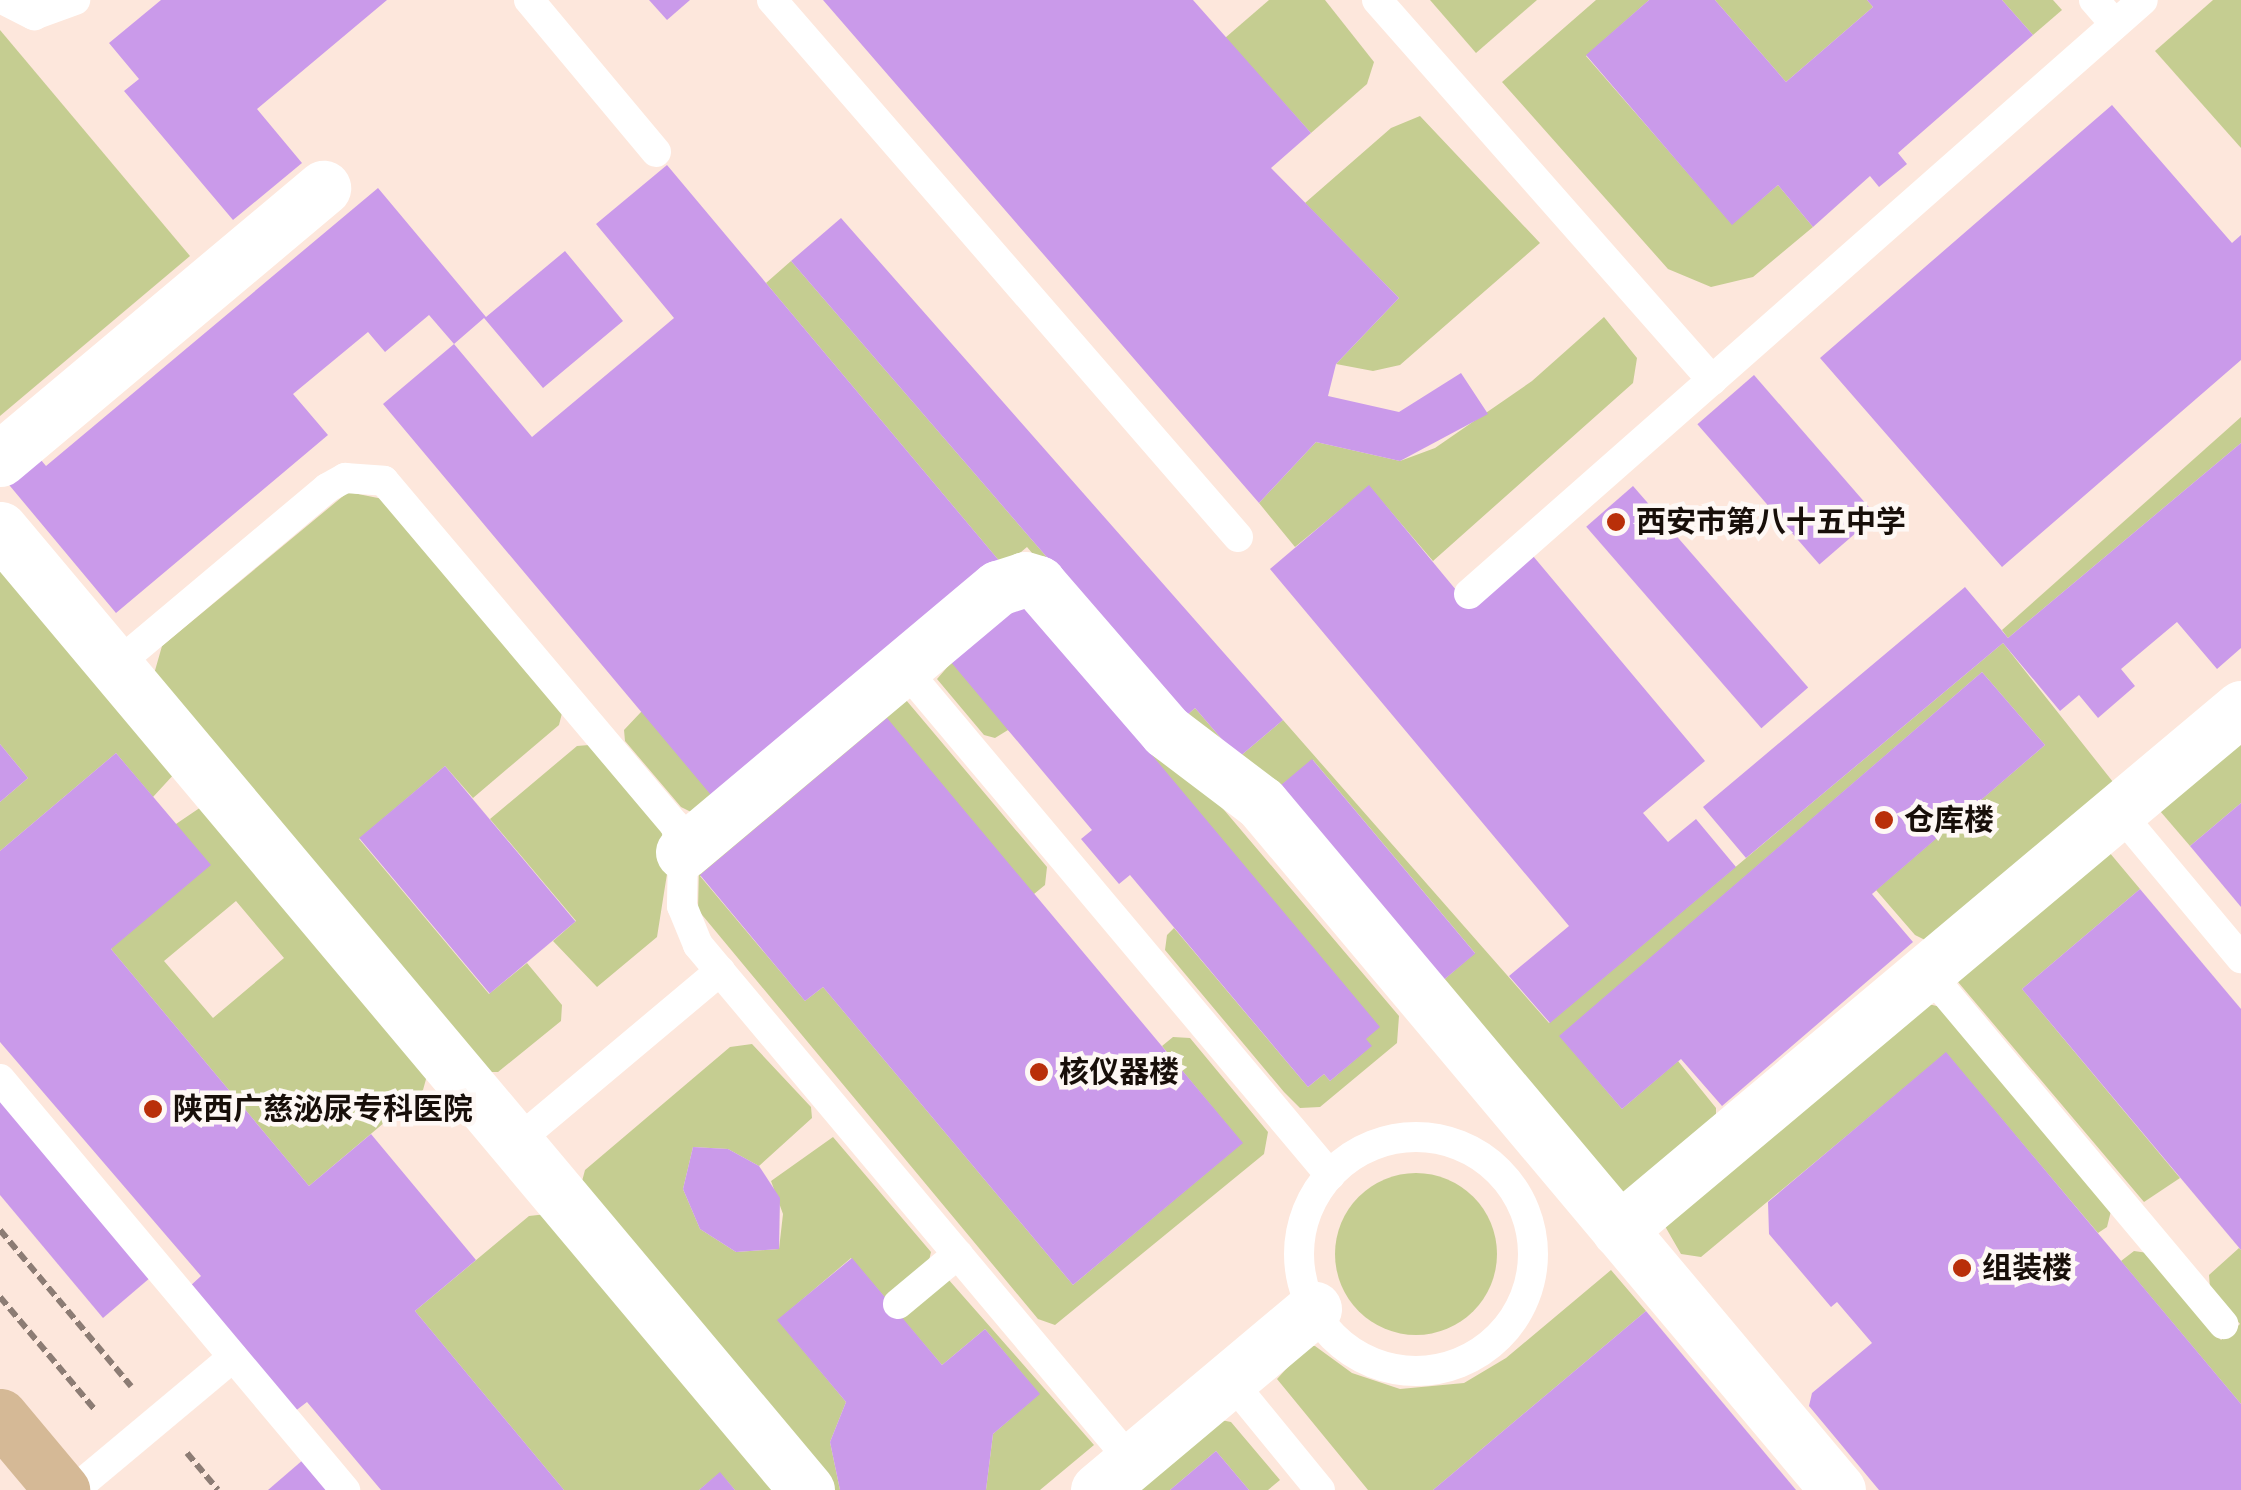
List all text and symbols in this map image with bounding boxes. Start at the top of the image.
place label: 西安市第八十五中学 [1636,504,1906,540]
marker: 西安市第八十五中学 [1605,511,1627,533]
place label: 仓库楼 [1904,802,1994,838]
marker: 仓库楼 [1873,809,1895,831]
place label: 核仪器楼 [1059,1054,1179,1090]
marker: 核仪器楼 [1028,1061,1050,1083]
place label: 陕西广慈泌尿专科医院 [173,1091,473,1127]
marker: 陕西广慈泌尿专科医院 [142,1098,164,1120]
place label: 组装楼 [1982,1250,2072,1286]
marker: 组装楼 [1951,1257,1973,1279]

